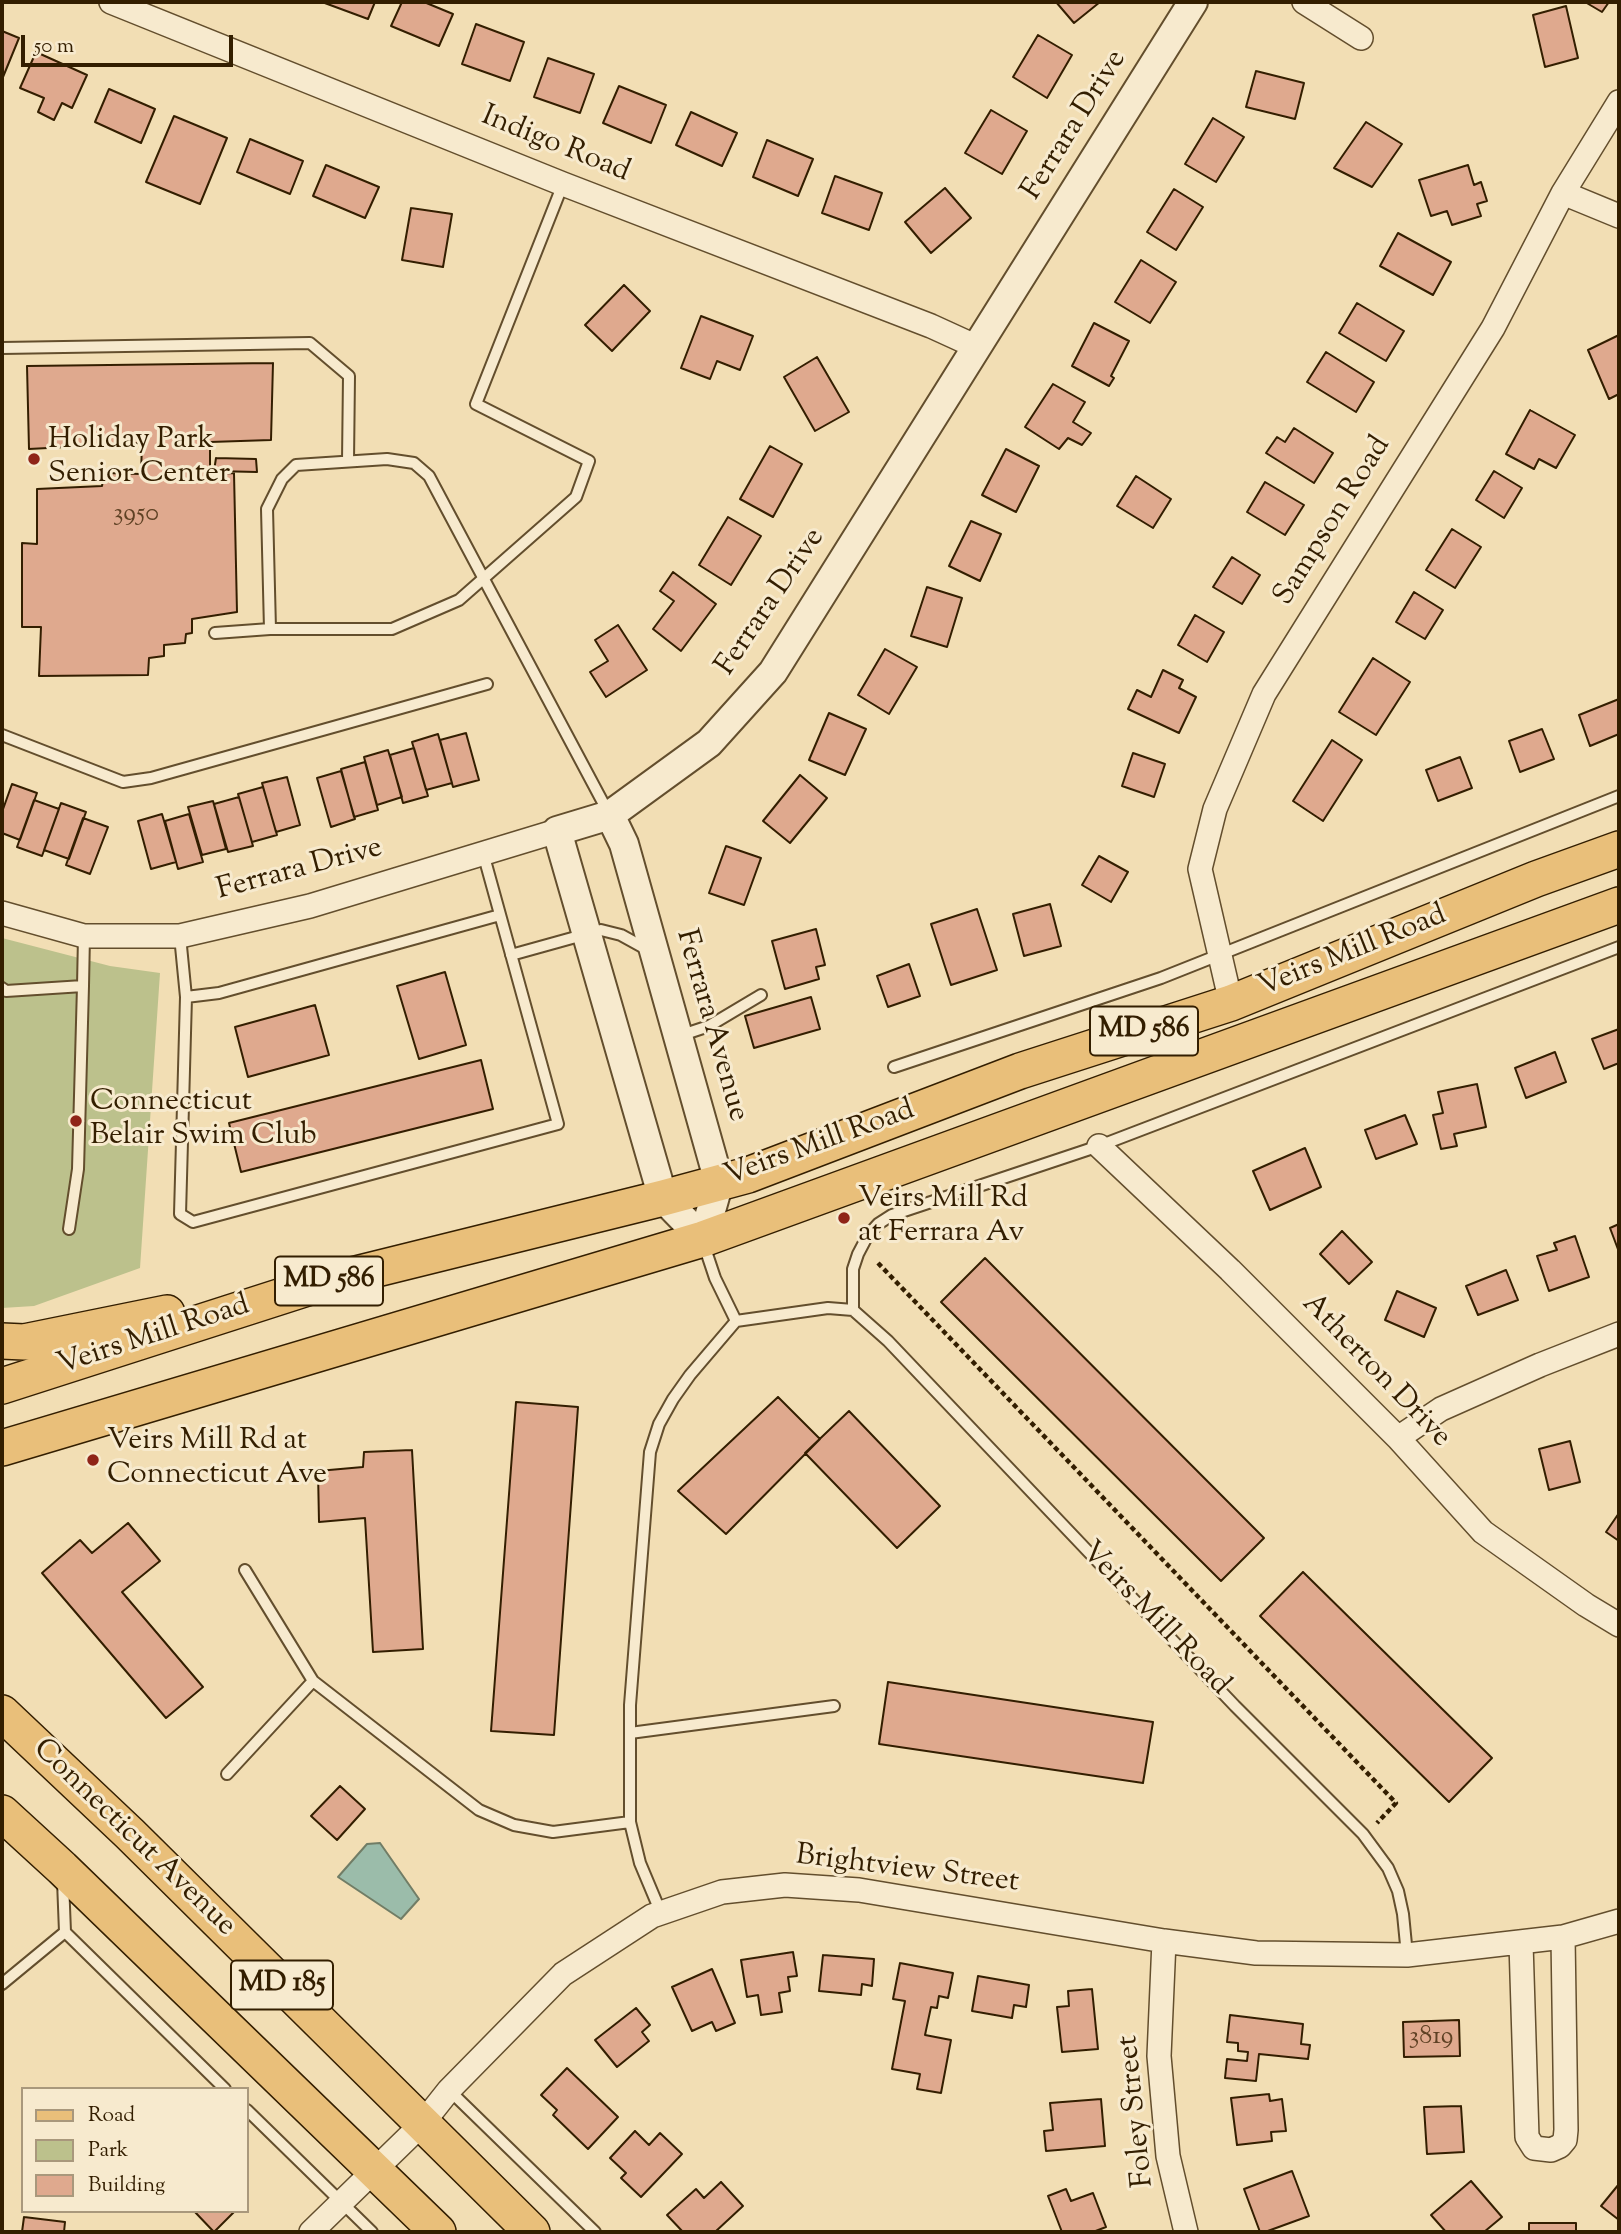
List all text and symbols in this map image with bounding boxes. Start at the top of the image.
scale bar [24,21,236,65]
text: 50 m [34,32,74,62]
street label: Ferrara Drive [1016,45,1136,207]
street label: Indigo Road [475,100,635,192]
place label: Holiday Park Senior Center [48,424,230,494]
street label: Sampson Road [1268,431,1400,613]
marker: Holiday Park Senior Center [26,451,42,467]
house number: 3950 [113,500,159,532]
street label: Ferrara Drive [710,523,834,683]
street label: Ferrara Drive [213,832,387,910]
street label: Veirs Mill Road [1254,899,1452,1007]
street label: Ferrara Avenue [665,926,755,1126]
road number: MD 586 [1090,1006,1198,1056]
place label: Connecticut Belair Swim Club [90,1086,317,1156]
street label: Veirs Mill Road [720,1094,920,1196]
marker: Connecticut Belair Swim Club [68,1113,84,1129]
place label: Veirs Mill Rd at Ferrara Av [858,1183,1028,1254]
marker: Veirs Mill Rd at Ferrara Av [836,1210,852,1226]
road number: MD 586 [275,1256,383,1306]
street label: Atherton Drive [1293,1288,1457,1456]
street label: Veirs Mill Road [53,1289,255,1385]
place label: Veirs Mill Rd at Connecticut Ave [107,1425,327,1496]
marker: Veirs Mill Rd at Connecticut Ave [85,1452,101,1468]
street label: Veirs Mill Road [1072,1536,1236,1704]
street label: Connecticut Avenue [24,1733,242,1945]
street label: Brightview Street [793,1839,1021,1903]
road number: MD 185 [231,1960,333,2010]
house number: 3819 [1409,2023,1453,2055]
street label: Foley Street [1112,2033,1164,2189]
legend [21,2087,248,2213]
text: Road [88,2101,135,2131]
text: Park [88,2136,128,2166]
text: Building [88,2171,165,2201]

